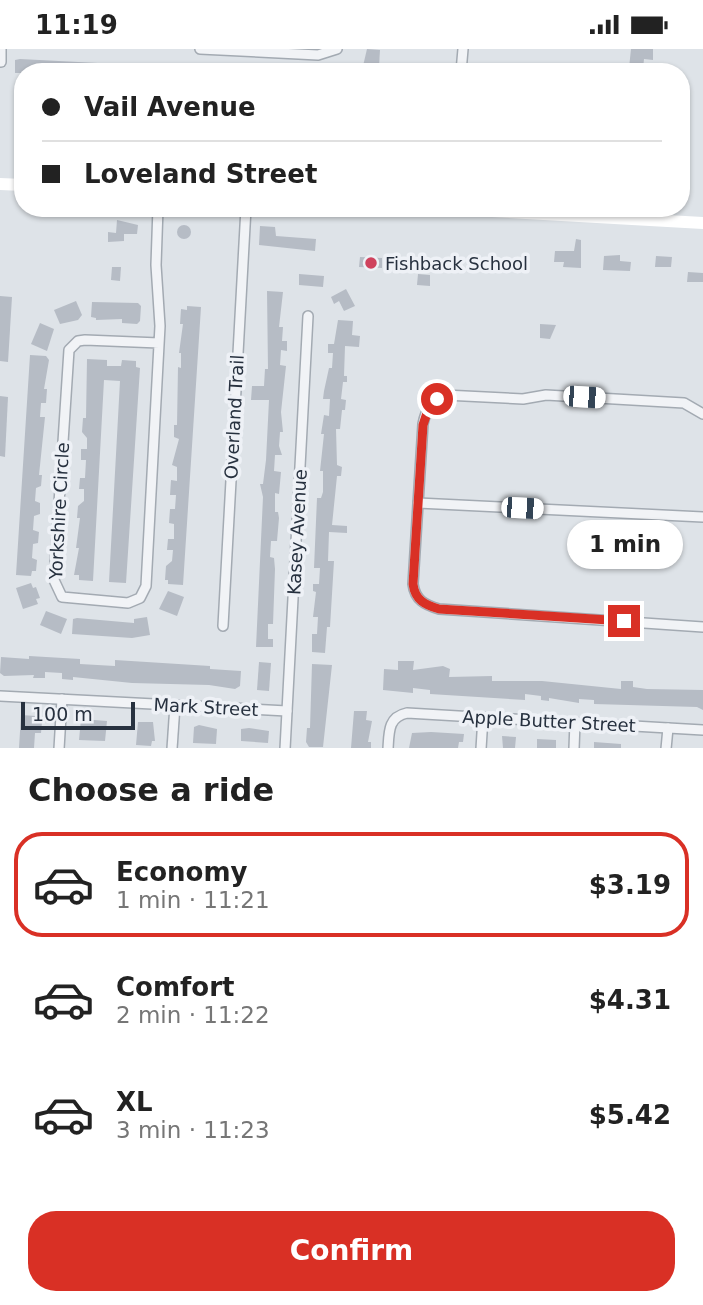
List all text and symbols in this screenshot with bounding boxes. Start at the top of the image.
text: 11:19 [35,10,118,40]
text: Vail Avenue [84,92,256,122]
text: Loveland Street [84,159,317,189]
place label: Fishback School [385,253,528,274]
marker: Fishback School [363,255,379,271]
street label: Overland Trail [220,354,248,480]
route start [421,383,453,415]
car [563,385,606,409]
street label: Yorkshire Circle [45,442,73,581]
street label: Kasey Avenue [283,468,311,596]
car [501,496,544,520]
callout: 1 min [566,519,682,569]
text: 1 min [589,531,661,557]
route end [608,605,640,637]
street label: Mark Street [153,694,259,720]
scale bar [21,699,135,731]
text: 100 m [32,703,93,725]
street label: Apple Butter Street [462,706,636,736]
text: Choose a ride [28,771,274,809]
icon: car [32,853,95,916]
text: Economy [116,857,247,887]
text: $3.19 [589,870,671,900]
text: 1 min · 11:21 [116,887,270,913]
icon: car [32,968,95,1031]
text: Comfort [116,972,234,1002]
text: $4.31 [589,985,671,1015]
text: 2 min · 11:22 [116,1002,270,1028]
icon: car [32,1083,95,1146]
text: XL [116,1087,153,1117]
text: $5.42 [589,1100,671,1130]
text: 3 min · 11:23 [116,1117,270,1143]
button: Confirm [28,1211,675,1291]

